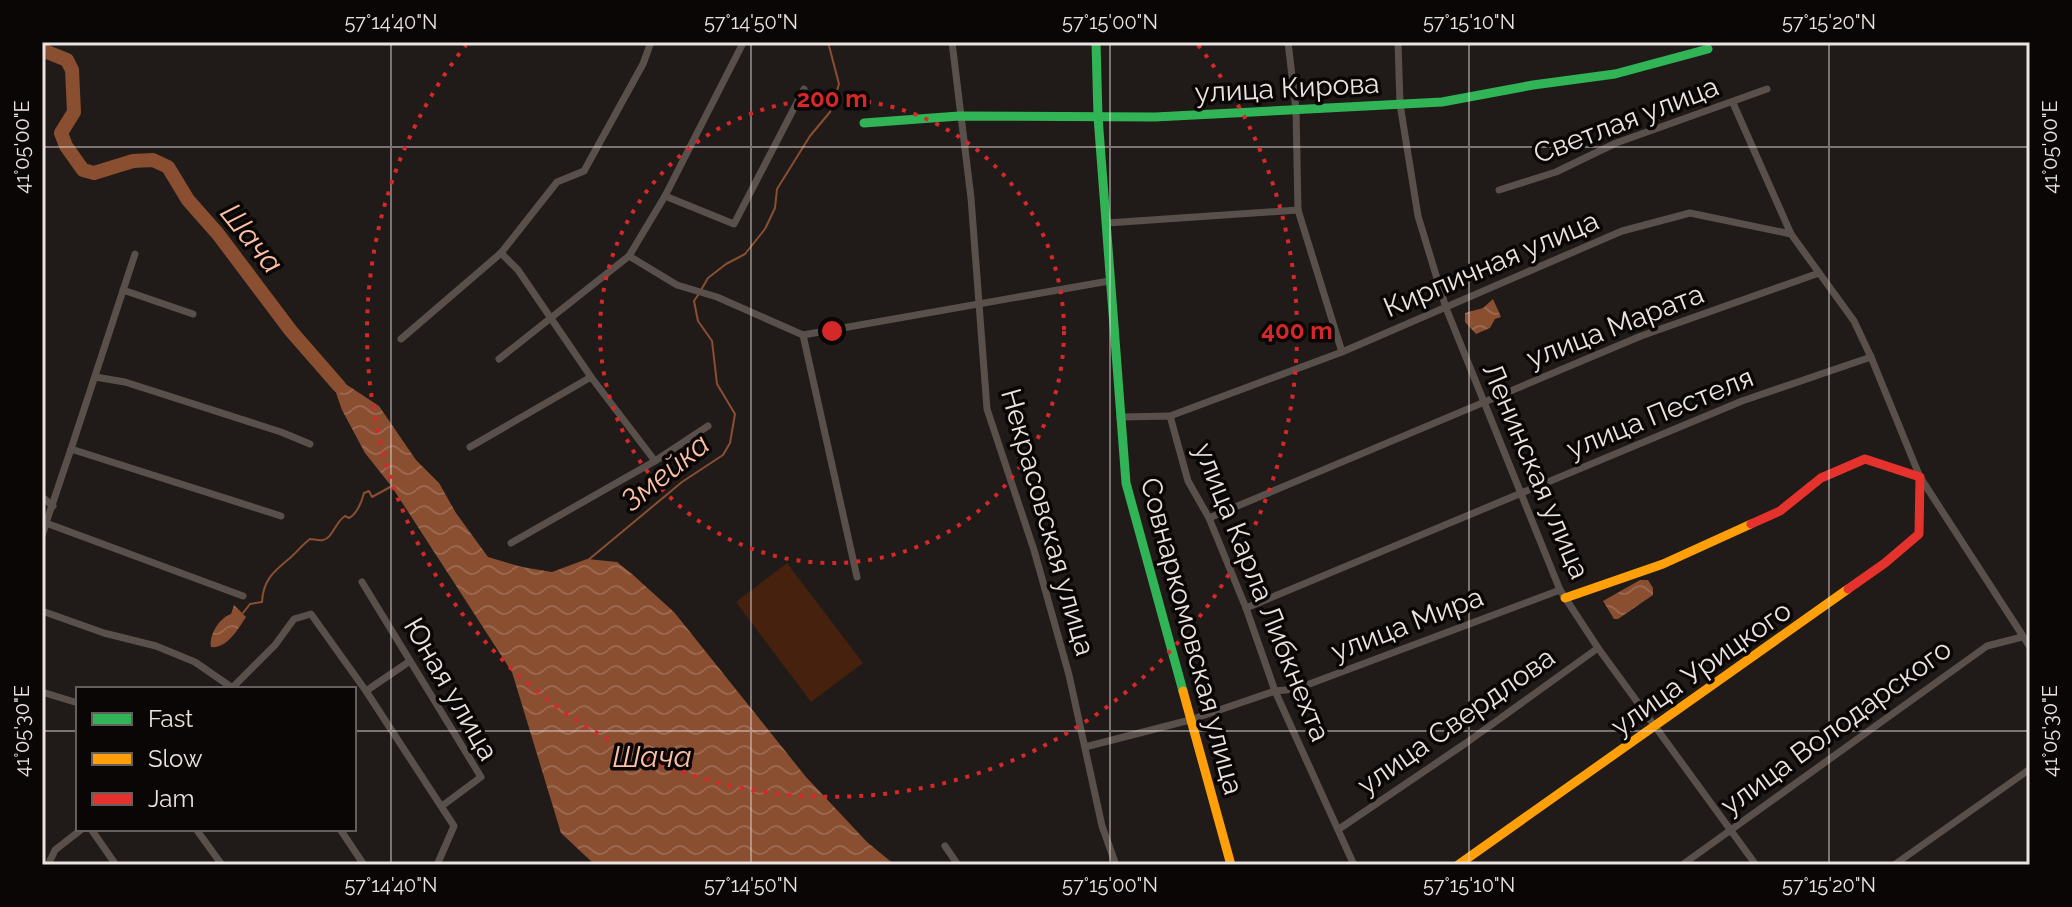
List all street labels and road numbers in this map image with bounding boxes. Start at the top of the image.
street label: улица Кирова [1194,67,1380,109]
street label: Светлая улица [1529,70,1723,170]
street label: Кирпичная улица [1379,204,1603,324]
street label: улица Марата [1522,277,1708,375]
street label: Ленинская улица [1476,358,1596,584]
street label: улица Пестеля [1562,361,1758,465]
street label: Некрасовская улица [994,385,1102,659]
street label: улица Карла Либкнехта [1187,438,1337,746]
street label: Совнаркомовская улица [1134,474,1250,798]
street label: улица Мира [1326,580,1488,668]
street label: улица Урицкого [1605,594,1797,742]
street label: Юная улица [397,612,505,766]
street label: улица Володарского [1714,632,1958,822]
street label: улица Свердлова [1351,641,1561,801]

